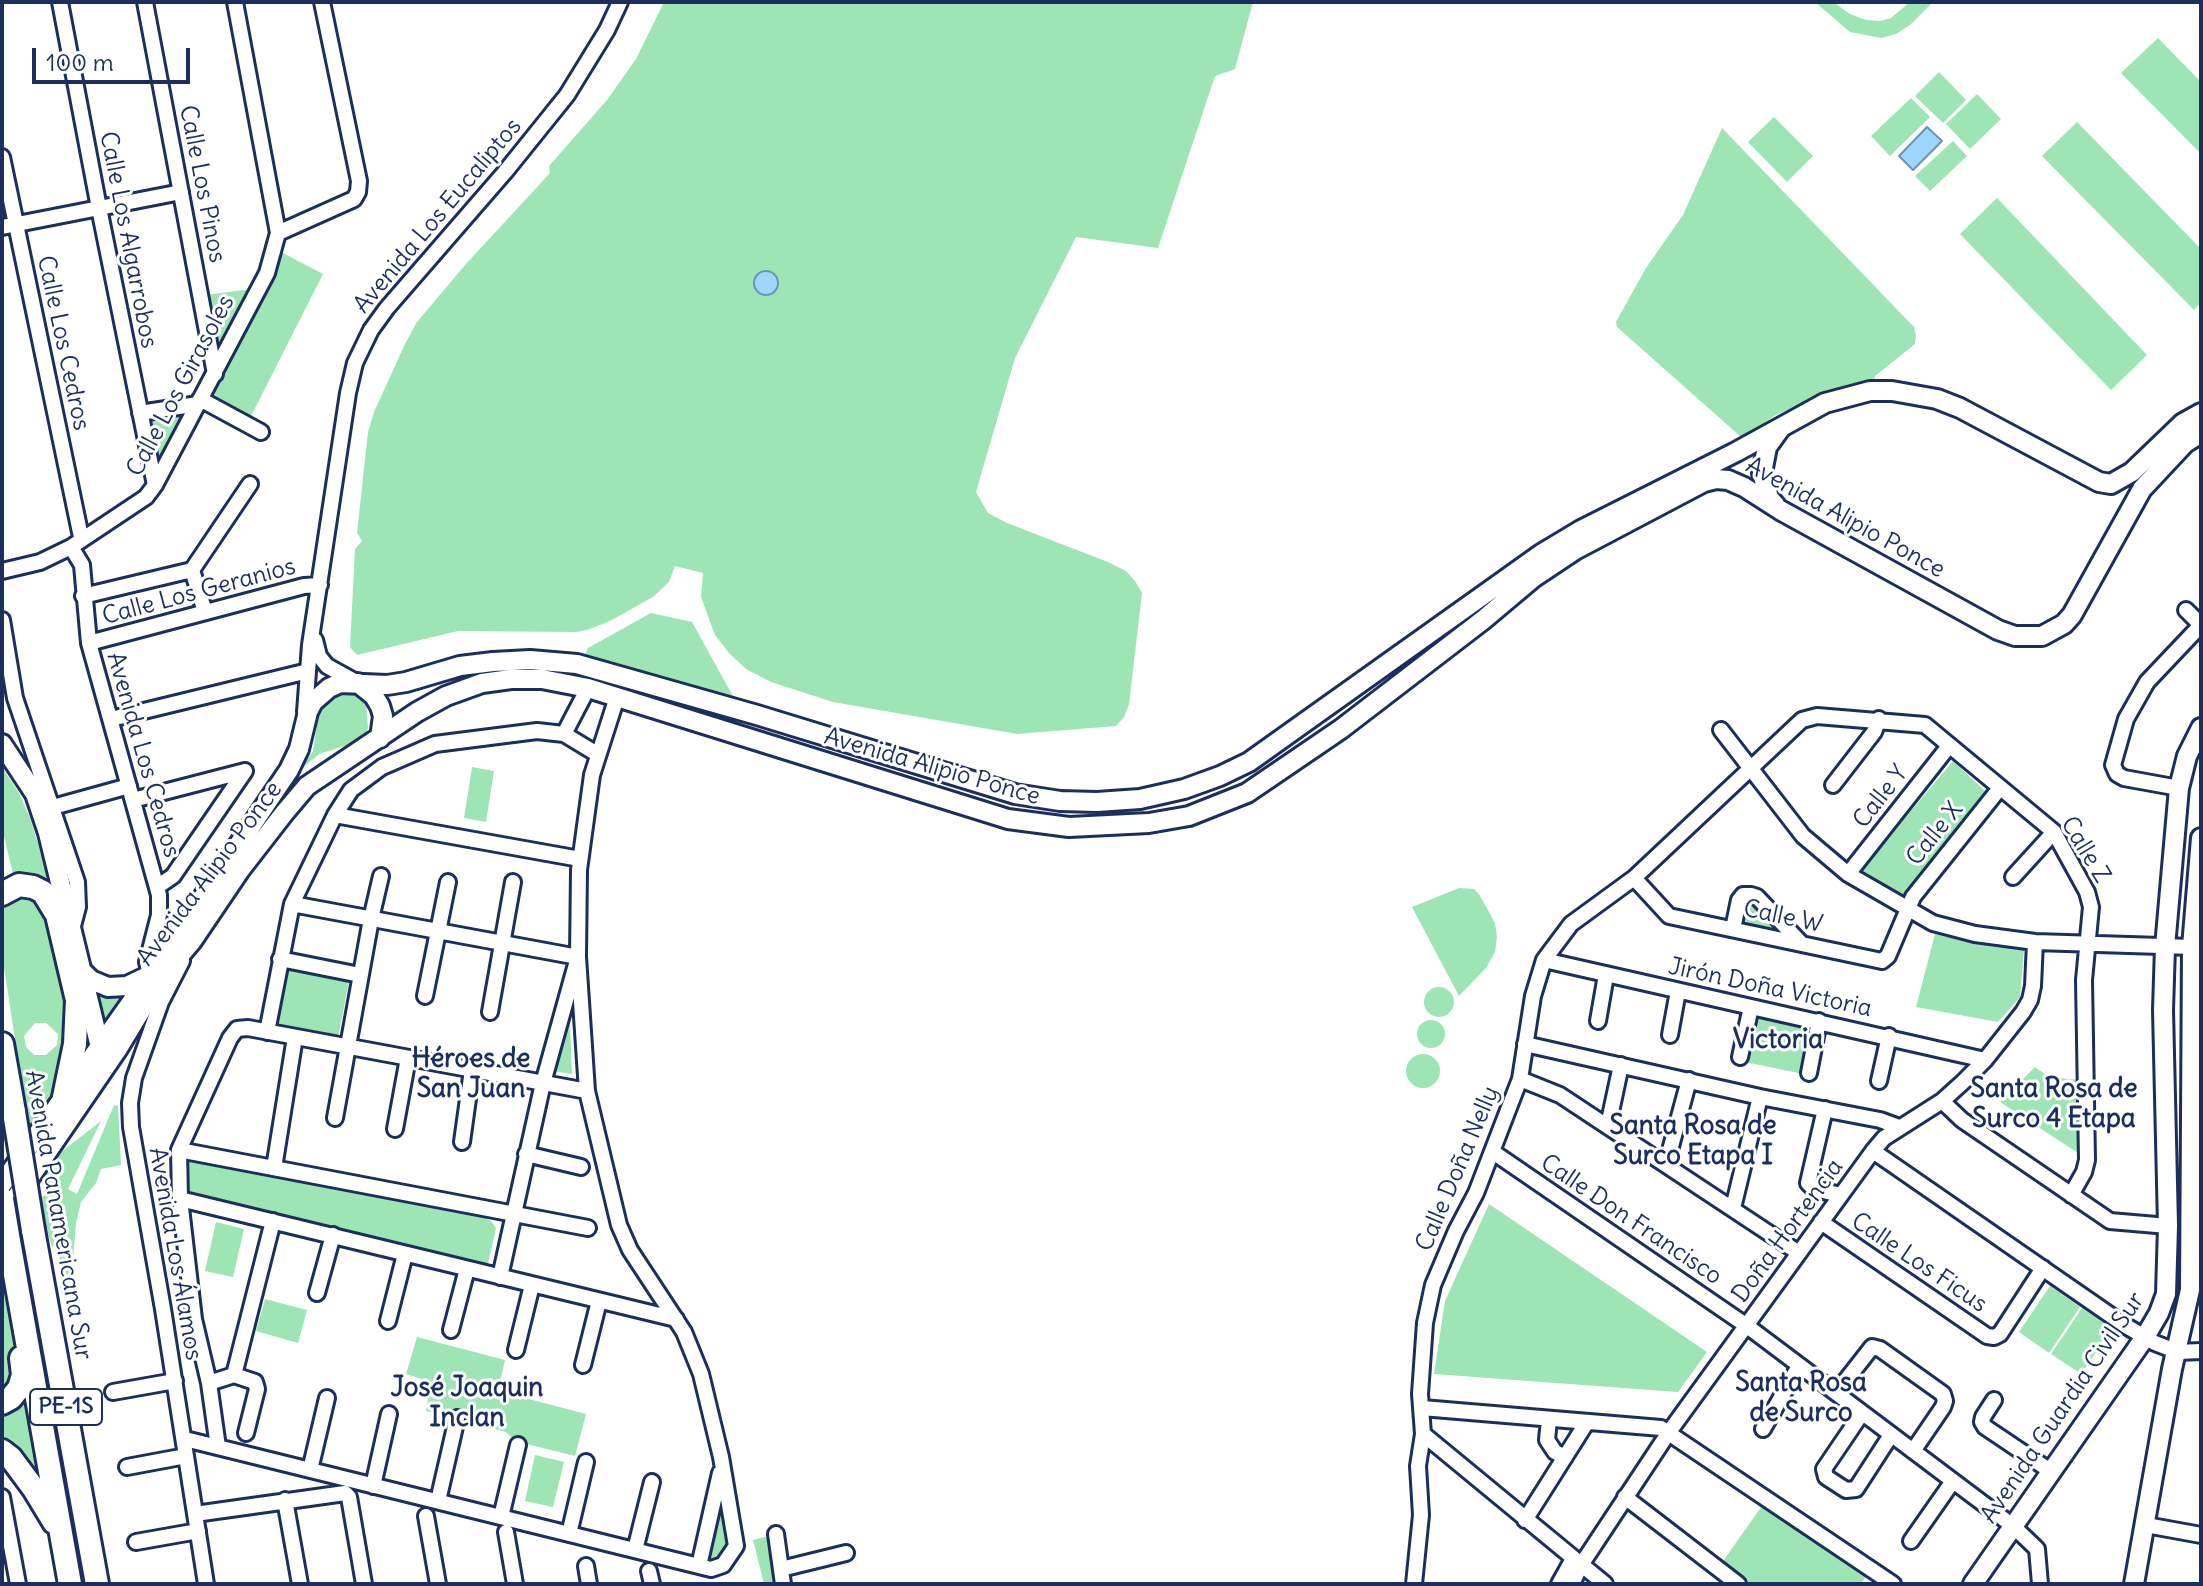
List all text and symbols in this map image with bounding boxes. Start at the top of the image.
scale bar [36,32,194,82]
text: 100 m [46,47,114,77]
street label: Calle Los Pinos [173,103,231,265]
street label: Avenida Los Eucaliptos [348,113,528,319]
street label: Calle Los Algarrobos [93,129,163,351]
street label: Calle Los Cedros [30,253,96,433]
street label: Calle Los Girasoles [121,290,241,482]
street label: Avenida Alipio Ponce [1740,451,1950,585]
street label: Calle Los Geranios [99,552,299,632]
street label: Avenida Los Cedros [100,649,186,861]
street label: Avenida Alipio Ponce [821,722,1043,812]
street label: Calle Y [1847,760,1915,834]
street label: Avenida Alipio Ponce [131,776,289,972]
street label: Calle X [1901,796,1969,872]
street label: Calle Z [2054,812,2116,888]
street label: Calle W [1741,895,1825,939]
street label: Jirón Doña Victoria [1666,952,1874,1024]
district label: Victoria [1733,1025,1823,1057]
district label: Héroes de San Juan [412,1044,530,1106]
street label: Avenida Panamericana Sur [18,1068,98,1362]
district label: Santa Rosa de Surco 4 Etapa [1971,1074,2137,1136]
street label: Calle Doña Nelly [1410,1082,1506,1256]
district label: Santa Rosa de Surco Etapa I [1610,1111,1776,1172]
street label: Avenida Los Álamos [142,1145,208,1363]
street label: Calle Don Francisco [1535,1149,1727,1291]
street label: Doña Hortencia [1726,1154,1850,1308]
street label: Calle Los Ficus [1846,1207,1992,1319]
street label: Avenida Guardia Civil Sur [1975,1287,2151,1529]
district label: Santa Rosa de Surco [1735,1368,1867,1430]
district label: José Joaquin Inclan [391,1373,543,1434]
road number: PE-1S [30,1389,102,1425]

